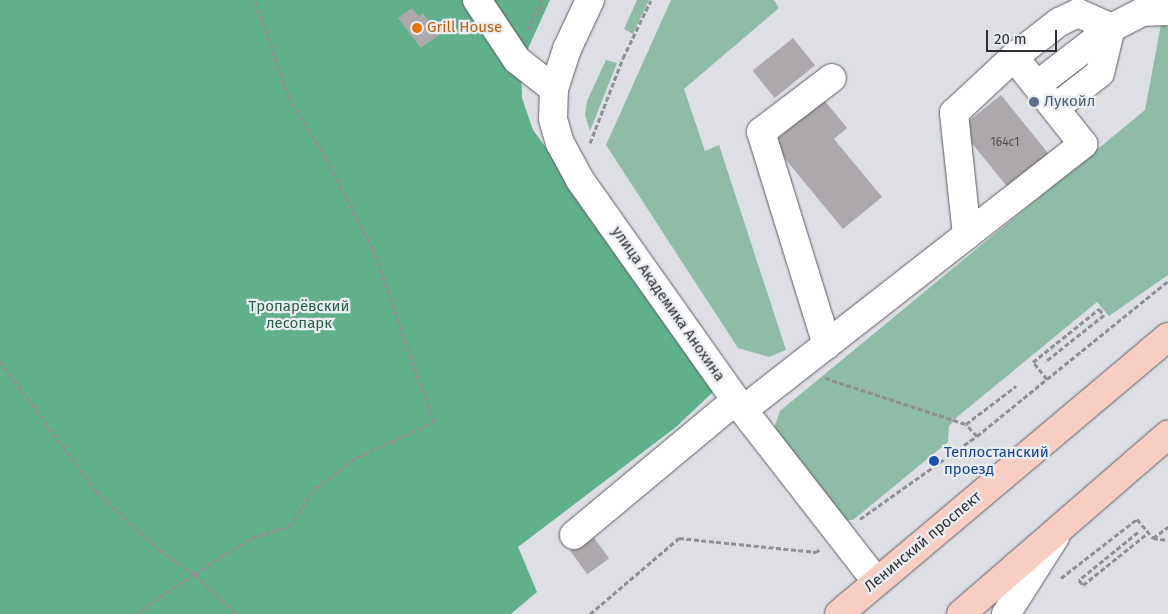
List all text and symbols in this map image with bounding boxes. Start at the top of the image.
place label: Grill House [427,19,502,37]
scale bar [988,20,1059,52]
marker: Grill House [411,22,423,34]
text: 20 m [994,30,1027,48]
place label: Лукойл [1044,93,1095,111]
marker: Лукойл [1028,96,1040,108]
house number: 164с1 [991,136,1019,150]
street label: улица Академика Анохина [608,223,728,385]
park label: Тропарёвский лесопарк [249,297,349,332]
place label: Теплостанский проезд [944,443,1049,478]
marker: Теплостанский проезд [928,455,940,467]
street label: Ленинский проспект [861,488,985,596]

